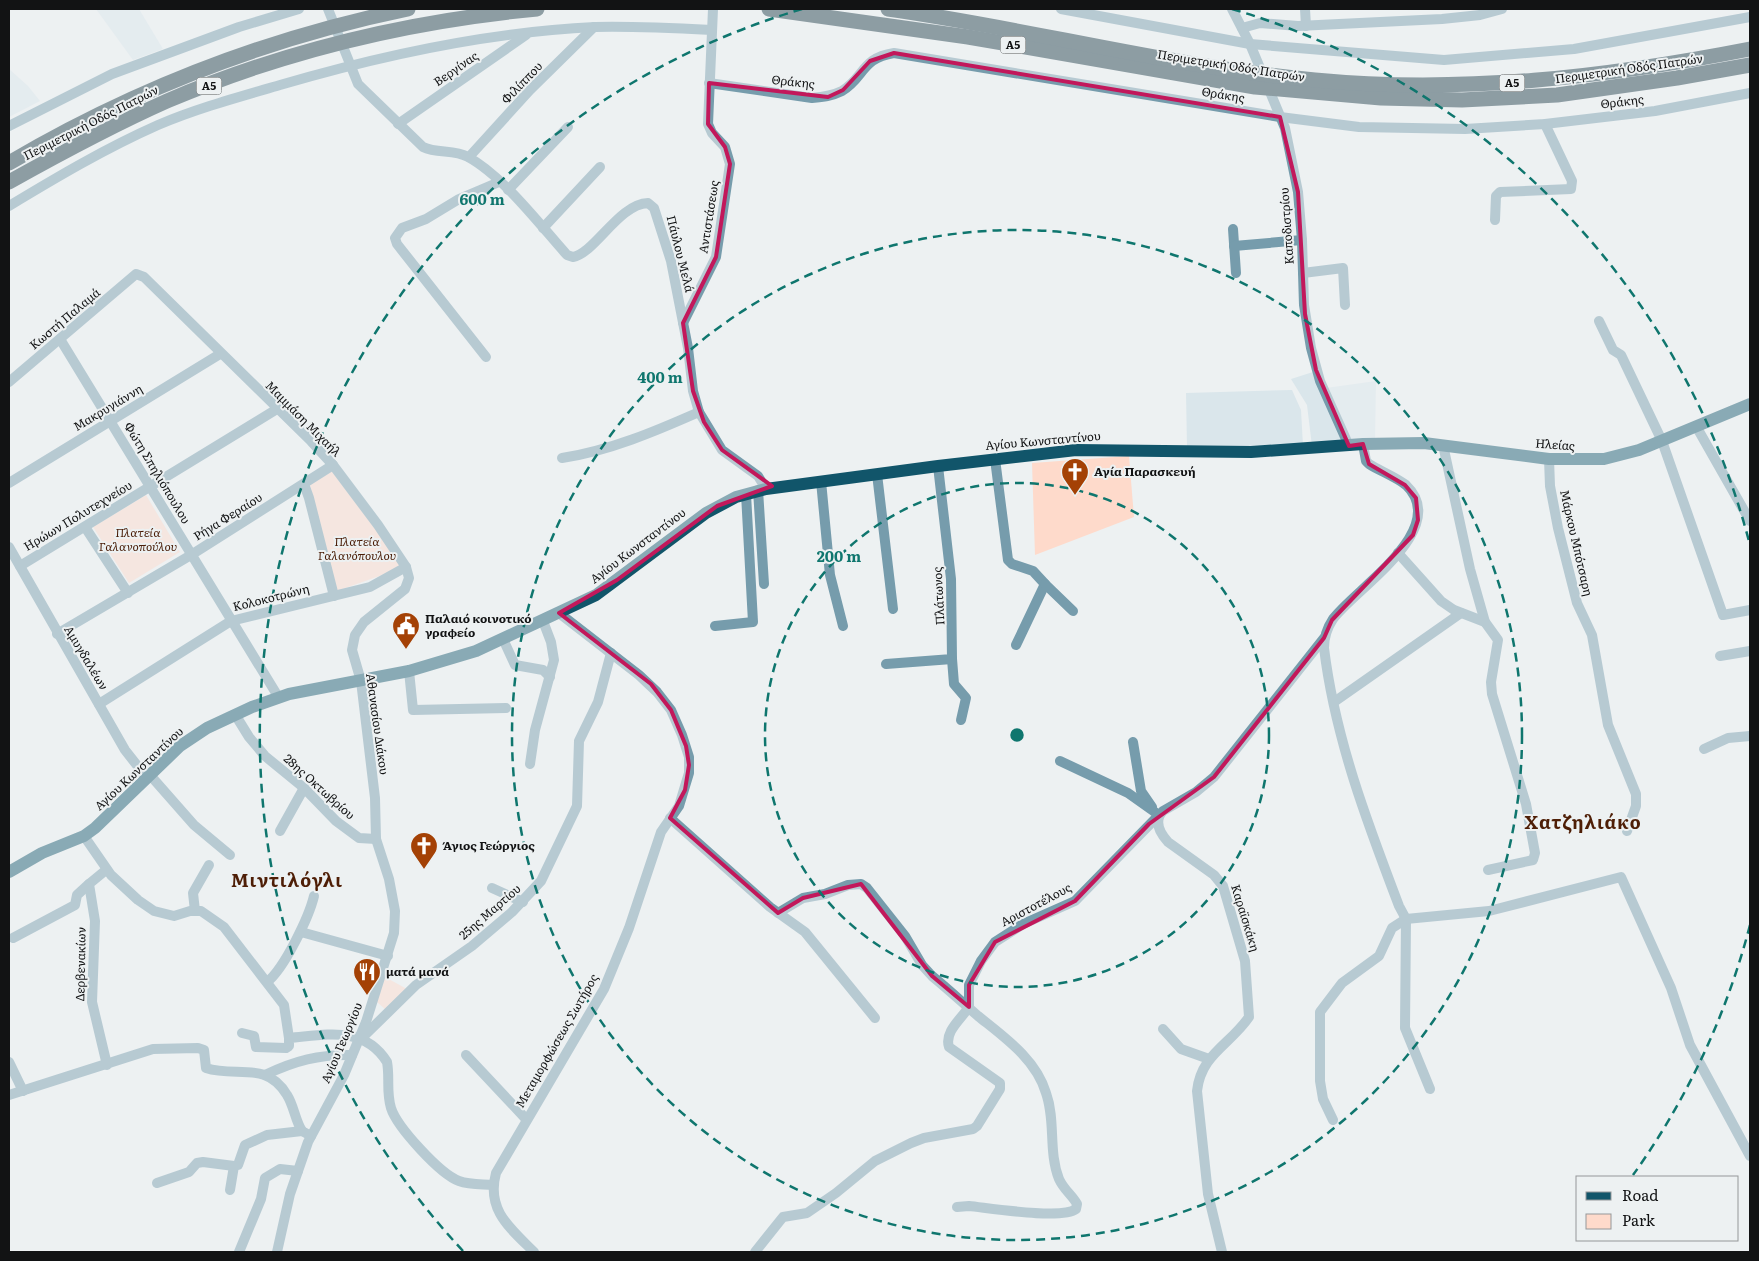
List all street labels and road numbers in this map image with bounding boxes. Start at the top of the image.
road number: Α5 [1000,36,1026,54]
street label: Περιμετρική Οδός Πατρών [1156,44,1306,86]
street label: Βεργίνας [430,46,481,90]
street label: Περιμετρική Οδός Πατρών [1554,49,1704,87]
street label: Φιλίππου [496,57,546,108]
street label: Θράκης [771,70,816,92]
road number: Α5 [1500,75,1524,92]
road number: Α5 [196,78,222,94]
street label: Περιμετρική Οδός Πατρών [20,80,161,164]
street label: Θράκης [1200,82,1246,106]
street label: Θράκης [1599,89,1645,113]
street label: Αντιστάσεως [693,179,723,255]
street label: Καποδιστρίου [1274,187,1298,265]
street label: Πάυλου Μελά [663,213,699,295]
street label: Κωστή Παλαμά [25,283,104,353]
street label: Μαμμάση Μιχαήλ [262,376,346,460]
street label: Μακρυγιάννη [69,379,146,435]
street label: Φώτη Σπηλιόπουλου [120,418,195,527]
street label: Αγίου Κωνσταντίνου [984,426,1101,454]
street label: Ηλείας [1535,434,1576,454]
street label: Ηρώων Πολυτεχνείου [20,476,135,555]
street label: Ρήγα Φεραίου [190,488,265,545]
street label: Μάρκου Μπότσαρη [1556,488,1598,598]
street label: Αγίου Κωνσταντίνου [586,503,689,587]
street label: Πλάτωνος [927,566,949,626]
street label: Κολοκοτρώνη [231,579,311,615]
street label: Αμυγδαλέων [60,622,113,693]
street label: Αθανασίου Διάκου [362,672,394,776]
street label: Αγίου Κωνσταντίνου [90,722,187,814]
street label: 28ης Οκτωβρίου [280,749,359,823]
street label: Αριστοτέλους [997,878,1074,930]
street label: 25ης Μαρτίου [455,879,524,943]
street label: Καραϊσκάκη [1227,882,1265,953]
street label: Δερβενακίων [70,926,90,1001]
street label: Μεταμορφώσεως Σωτήρος [510,970,602,1111]
street label: Αγίου Γεωργίου [316,999,366,1086]

